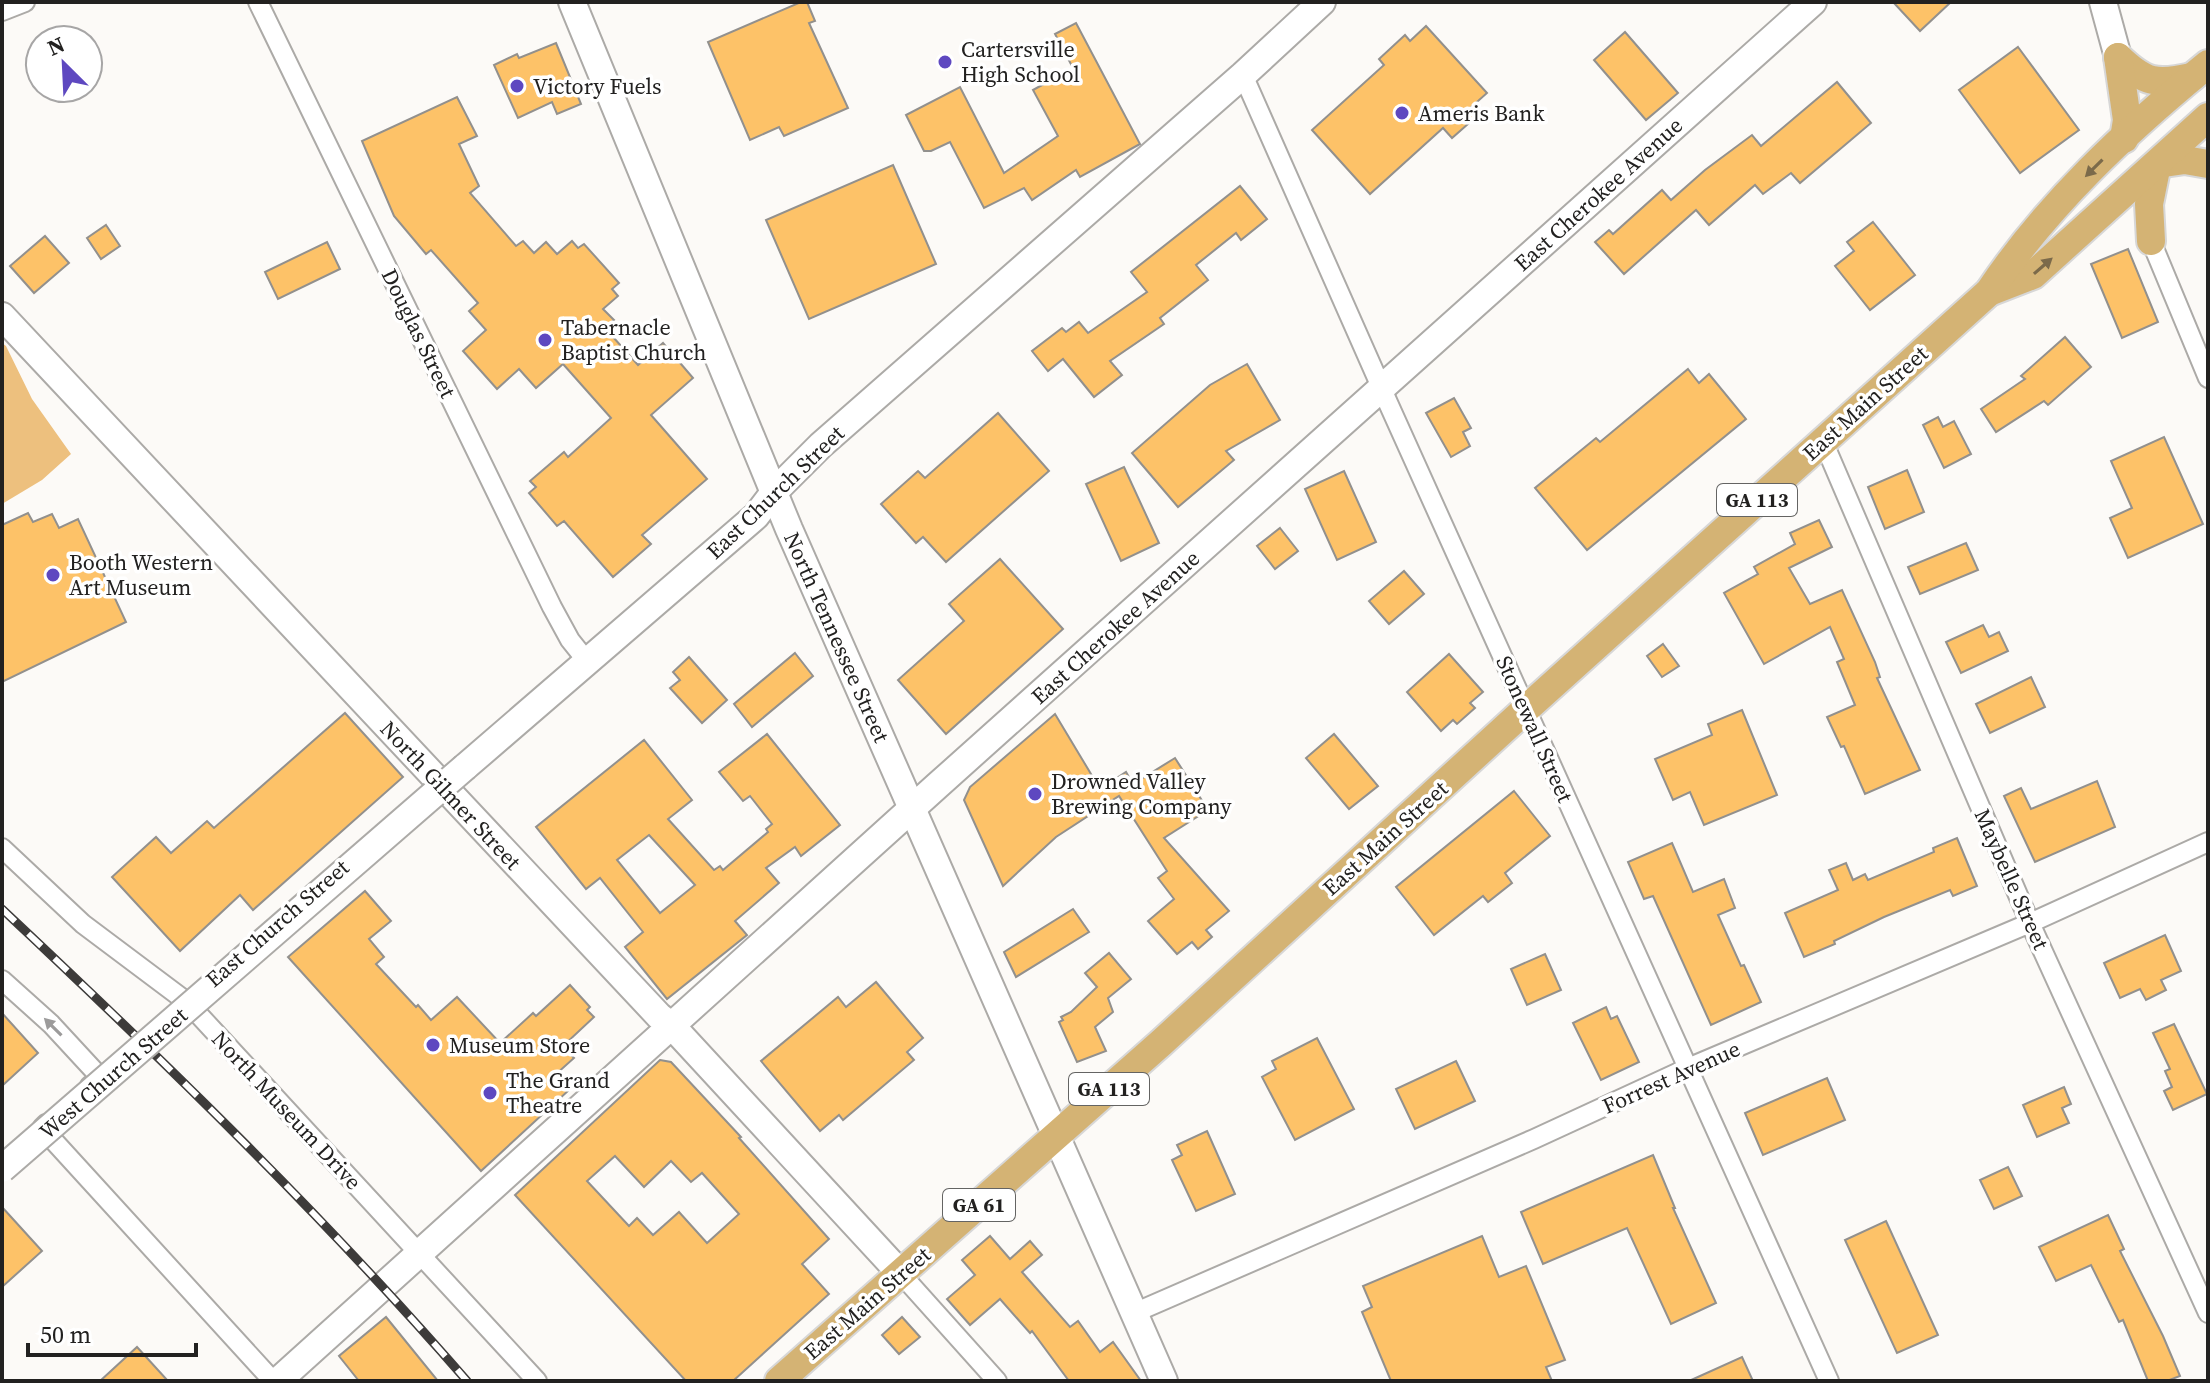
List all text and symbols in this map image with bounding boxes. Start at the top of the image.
north arrow [24,24,104,104]
text: N [42,29,69,63]
place label: Cartersville High School [961,34,1080,89]
marker: Cartersville High School [936,53,954,71]
place label: Victory Fuels [533,71,662,101]
marker: Victory Fuels [508,77,526,95]
place label: Ameris Bank [1418,98,1545,128]
marker: Ameris Bank [1393,104,1411,122]
street label: East Cherokee Avenue [1507,110,1689,278]
one-way arrow [2085,158,2104,177]
one-way arrow [2032,258,2052,275]
street label: Douglas Street [375,263,464,403]
place label: Tabernacle Baptist Church [561,312,706,367]
marker: Tabernacle Baptist Church [536,331,554,349]
street label: East Main Street [1796,338,1935,467]
street label: East Church Street [700,418,851,566]
road number: GA 113 [1717,484,1797,516]
street label: North Tennessee Street [777,527,897,748]
street label: East Cherokee Avenue [1024,543,1206,711]
place label: Booth Western Art Museum [69,547,213,602]
marker: Booth Western Art Museum [44,566,62,584]
street label: Stonewall Street [1489,651,1581,808]
street label: North Gilmer Street [374,714,529,877]
place label: Drowned Valley Brewing Company [1051,766,1232,821]
street label: East Main Street [1316,773,1455,902]
marker: Drowned Valley Brewing Company [1026,785,1044,803]
street label: Maybelle Street [1968,804,2057,955]
street label: East Church Street [199,852,356,994]
street label: West Church Street [32,1000,194,1146]
one-way arrow [44,1018,63,1037]
street label: North Museum Drive [205,1024,369,1196]
place label: Museum Store [449,1030,590,1060]
street label: Forrest Avenue [1597,1033,1745,1121]
marker: Museum Store [424,1036,442,1054]
place label: The Grand Theatre [506,1065,610,1120]
road number: GA 113 [1069,1073,1149,1105]
marker: The Grand Theatre [481,1084,499,1102]
road number: GA 61 [943,1189,1015,1221]
street label: East Main Street [797,1239,937,1366]
scale bar [28,1307,196,1357]
text: 50 m [40,1318,91,1351]

